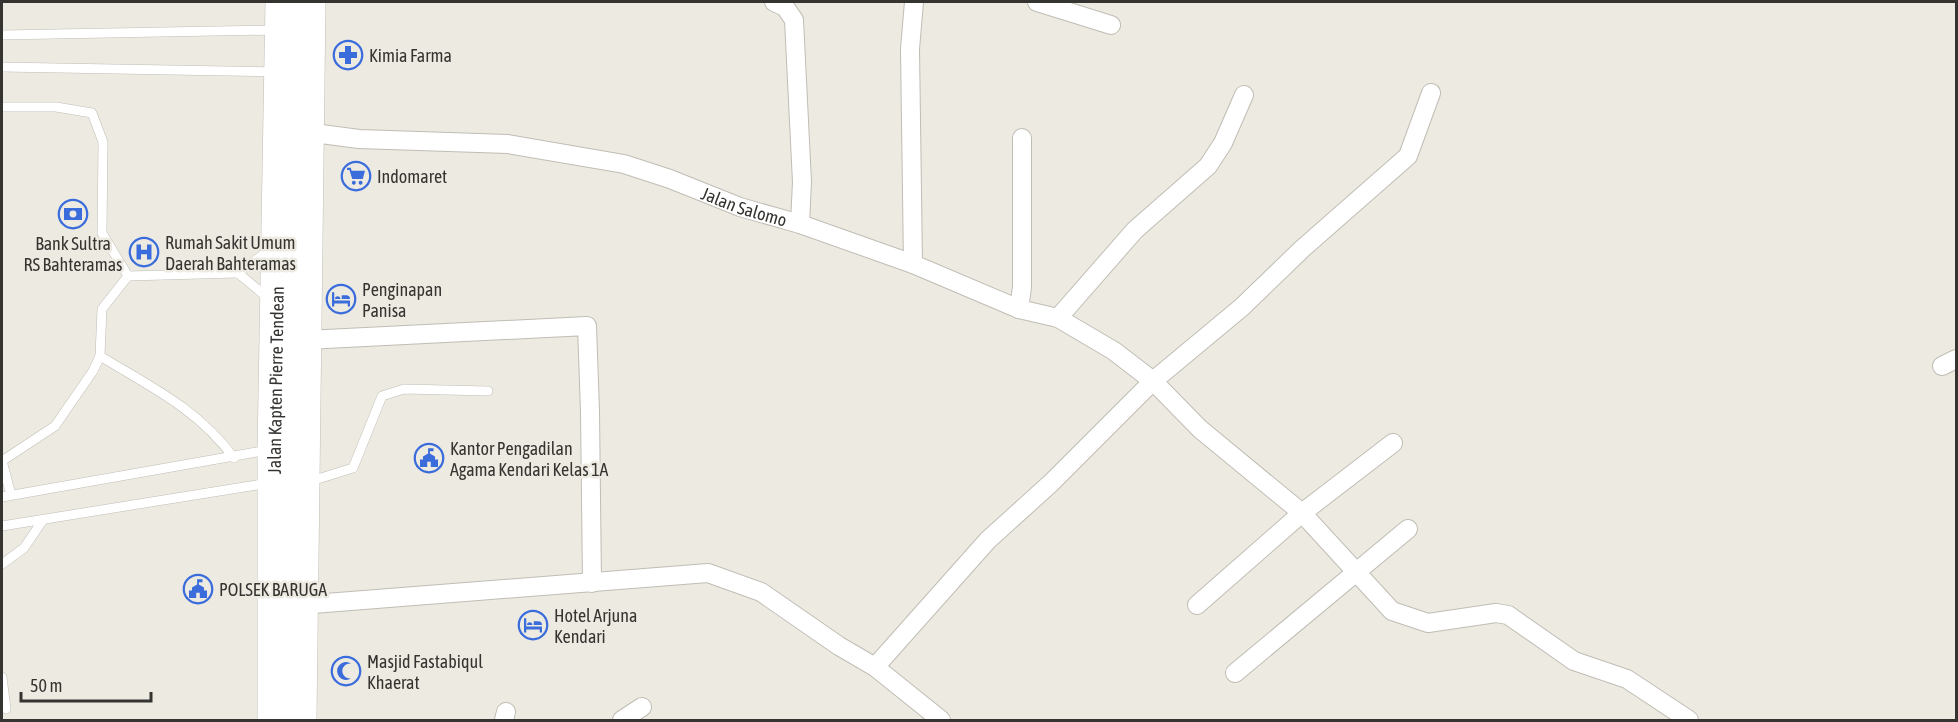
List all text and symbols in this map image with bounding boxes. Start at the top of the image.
pharmacy icon: Kimia Farma [332,39,364,71]
place label: Kimia Farma [369,45,452,66]
supermarket icon: Indomaret [340,160,372,192]
place label: Indomaret [377,166,447,187]
street label: Jalan Salomo [698,182,789,230]
bank icon: Bank Sultra RS Bahteramas [57,198,89,230]
place label: Rumah Sakit Umum Daerah Bahteramas [165,232,296,274]
place label: Bank Sultra RS Bahteramas [24,233,122,275]
hospital icon: Rumah Sakit Umum Daerah Bahteramas [128,236,160,268]
place label: Penginapan Panisa [362,279,442,321]
hotel icon: Penginapan Panisa [325,283,357,315]
street label: Jalan Kapten Pierre Tendean [264,286,287,474]
place label: Kantor Pengadilan Agama Kendari Kelas 1A [450,438,609,480]
public building icon: Kantor Pengadilan Agama Kendari Kelas 1A [413,442,445,474]
public building icon: POLSEK BARUGA [182,573,214,605]
place label: POLSEK BARUGA [219,579,327,600]
place label: Hotel Arjuna Kendari [554,605,637,647]
hotel icon: Hotel Arjuna Kendari [517,609,549,641]
place label: Masjid Fastabiqul Khaerat [367,651,483,693]
mosque icon: Masjid Fastabiqul Khaerat [330,655,362,687]
scale bar [21,665,152,703]
text: 50 m [30,675,62,696]

